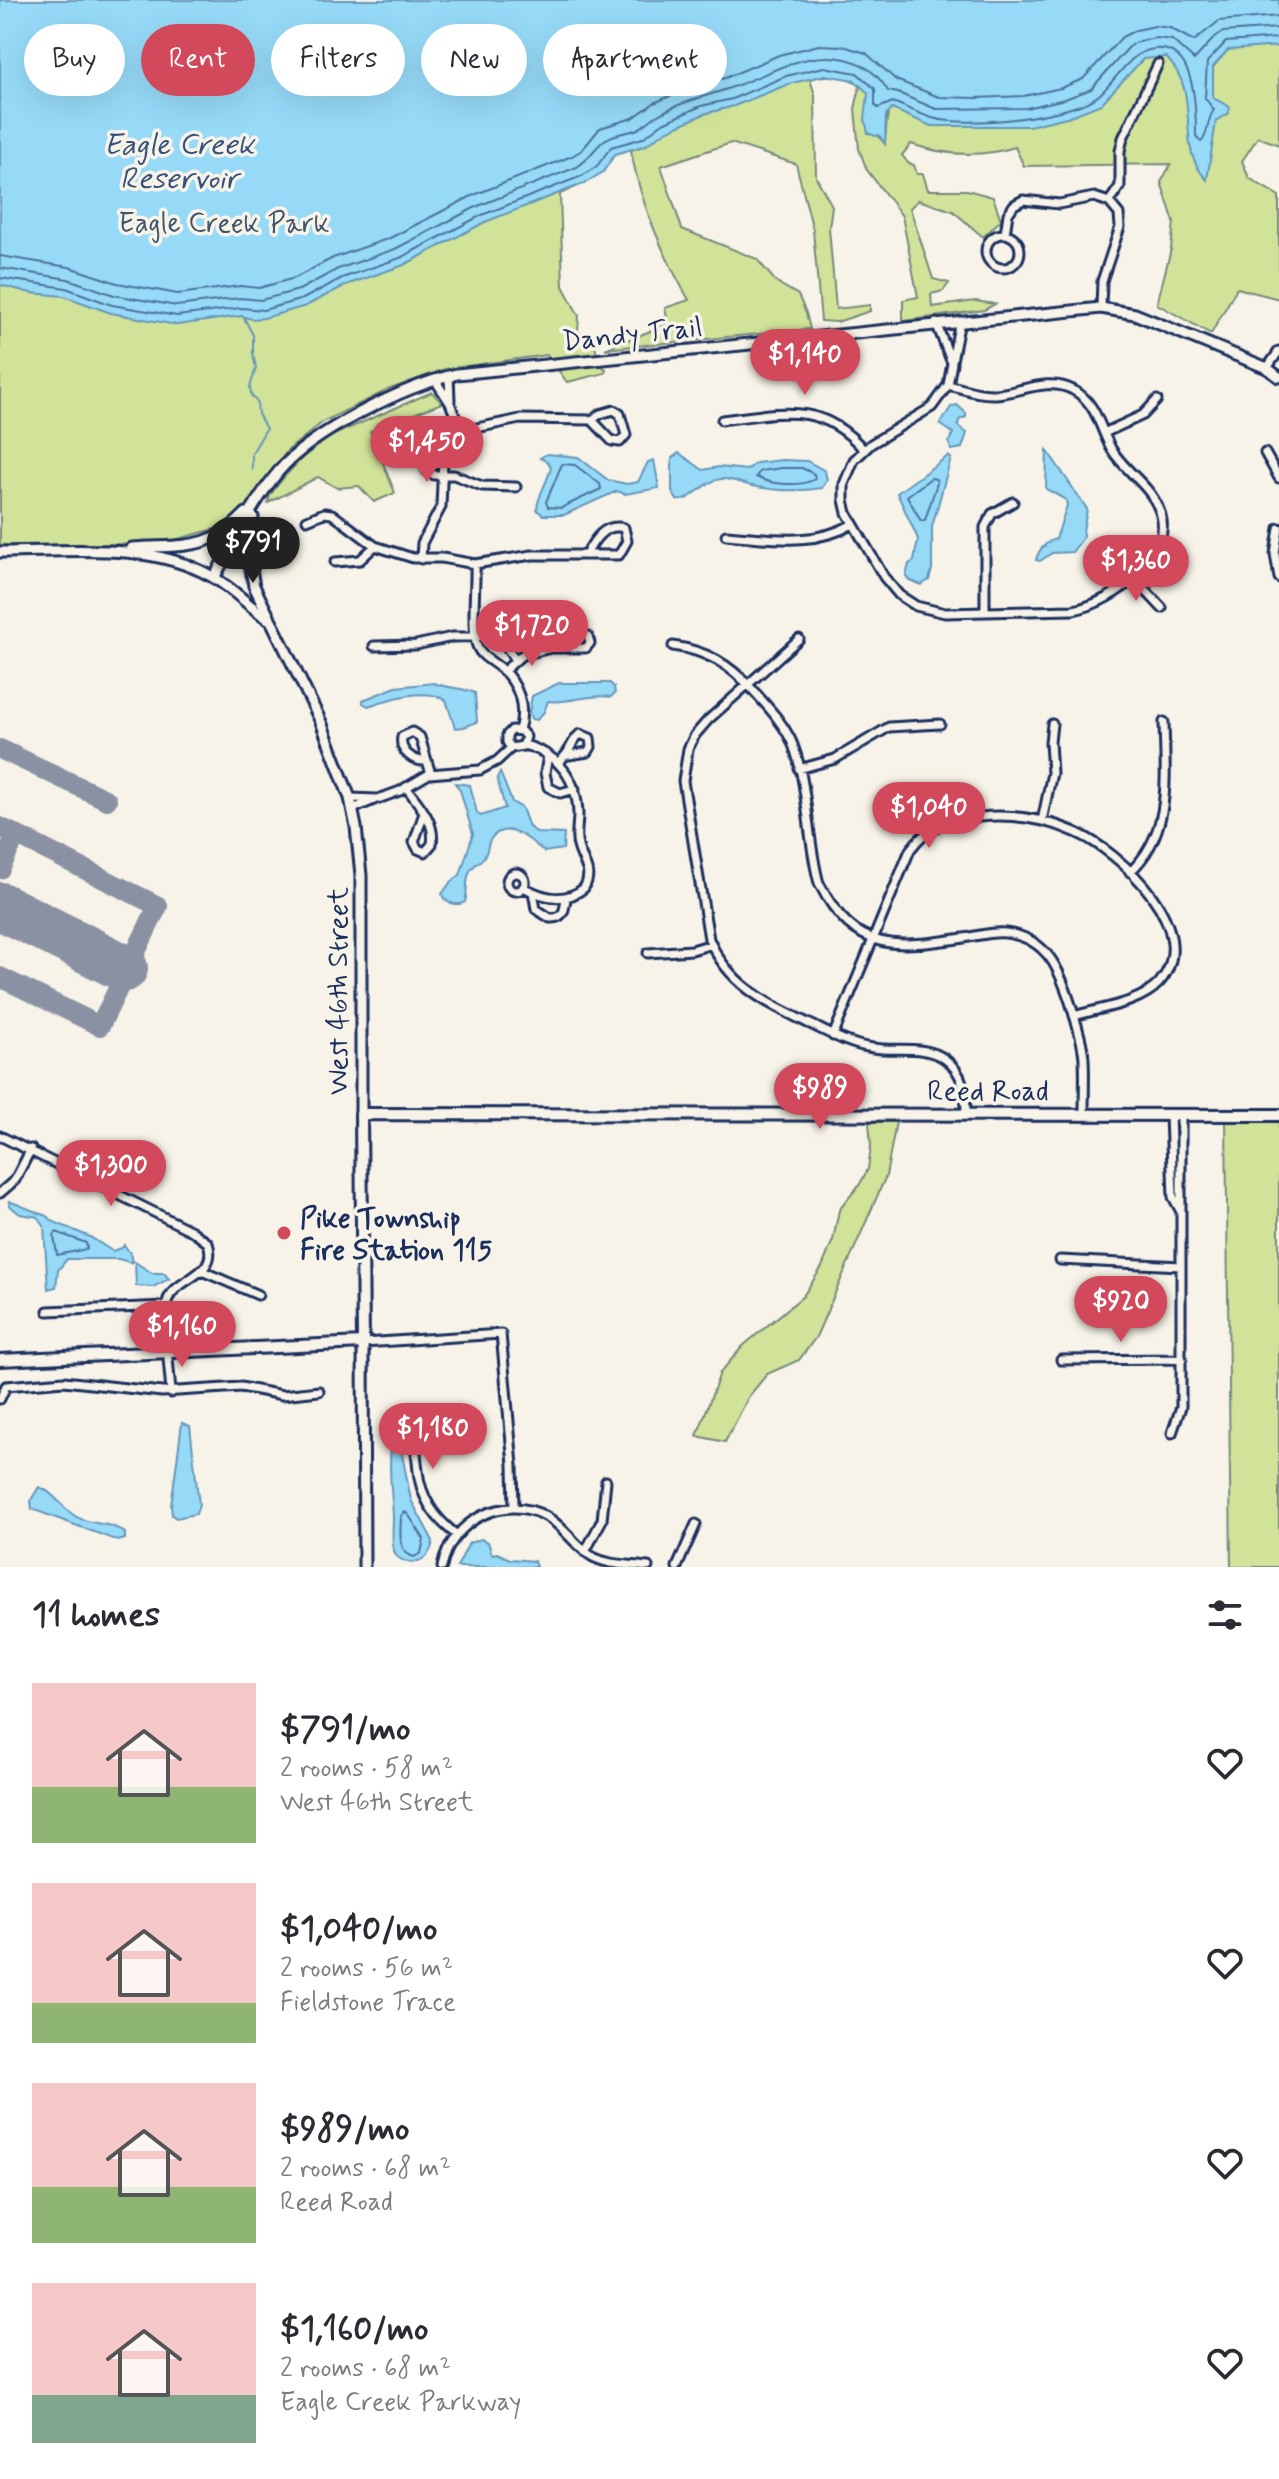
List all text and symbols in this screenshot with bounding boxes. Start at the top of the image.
chip: Buy [24,24,125,96]
chip: Rent [141,24,255,96]
chip: Filters [271,24,405,96]
chip: New [421,24,527,96]
chip: Apartment [543,24,727,96]
water label: Eagle Creek Reservoir [103,126,256,199]
park label: Eagle Creek Park [118,206,330,243]
street label: Dandy Trail [560,310,704,361]
pin: $1,140 [740,329,870,397]
text: $1,140 [768,338,842,372]
pin: $1,450 [362,416,492,484]
text: $1,450 [388,425,466,459]
pin: $791 [206,517,300,585]
text: $791 [225,526,281,560]
pin: $1,360 [1071,535,1201,603]
text: $1,360 [1101,544,1171,578]
pin: $1,720 [467,600,597,668]
text: $1,720 [494,609,570,643]
pin: $1,040 [864,782,994,850]
text: $1,040 [890,791,968,825]
street label: West 46th Street [321,886,358,1095]
pin: $989 [773,1063,867,1131]
text: $989 [792,1072,848,1106]
street label: Reed Road [927,1074,1049,1111]
pin: $1,300 [46,1140,176,1208]
text: $1,300 [74,1149,148,1183]
place label: Pike Township Fire Station 115 [300,1201,493,1270]
marker: Pike Township Fire Station 115 [275,1224,293,1242]
pin: $920 [1074,1276,1168,1344]
text: $920 [1092,1285,1150,1319]
pin: $1,160 [117,1301,247,1369]
text: $1,160 [147,1310,217,1344]
pin: $1,180 [368,1403,498,1471]
text: $1,180 [397,1412,469,1446]
text: 11 homes [32,1593,160,1638]
icon: filters [1203,1593,1247,1637]
text: $791/mo [280,1707,411,1752]
icon: home [96,1715,192,1811]
icon: heart [1203,1741,1247,1785]
text: 2 rooms · 58 m² [280,1752,453,1786]
text: West 46th Street [280,1786,473,1820]
text: $1,040/mo [280,1907,437,1952]
icon: home [96,1915,192,2011]
icon: heart [1203,1941,1247,1985]
text: 2 rooms · 56 m² [280,1952,453,1986]
text: Fieldstone Trace [280,1986,456,2020]
text: $989/mo [280,2107,410,2152]
icon: home [96,2115,192,2211]
icon: heart [1203,2141,1247,2185]
text: 2 rooms · 68 m² [280,2152,451,2186]
text: Reed Road [280,2186,393,2220]
text: $1,160/mo [280,2307,429,2352]
icon: home [96,2315,192,2411]
icon: heart [1203,2341,1247,2385]
text: 2 rooms · 68 m² [280,2352,451,2386]
text: Eagle Creek Parkway [280,2386,521,2420]

